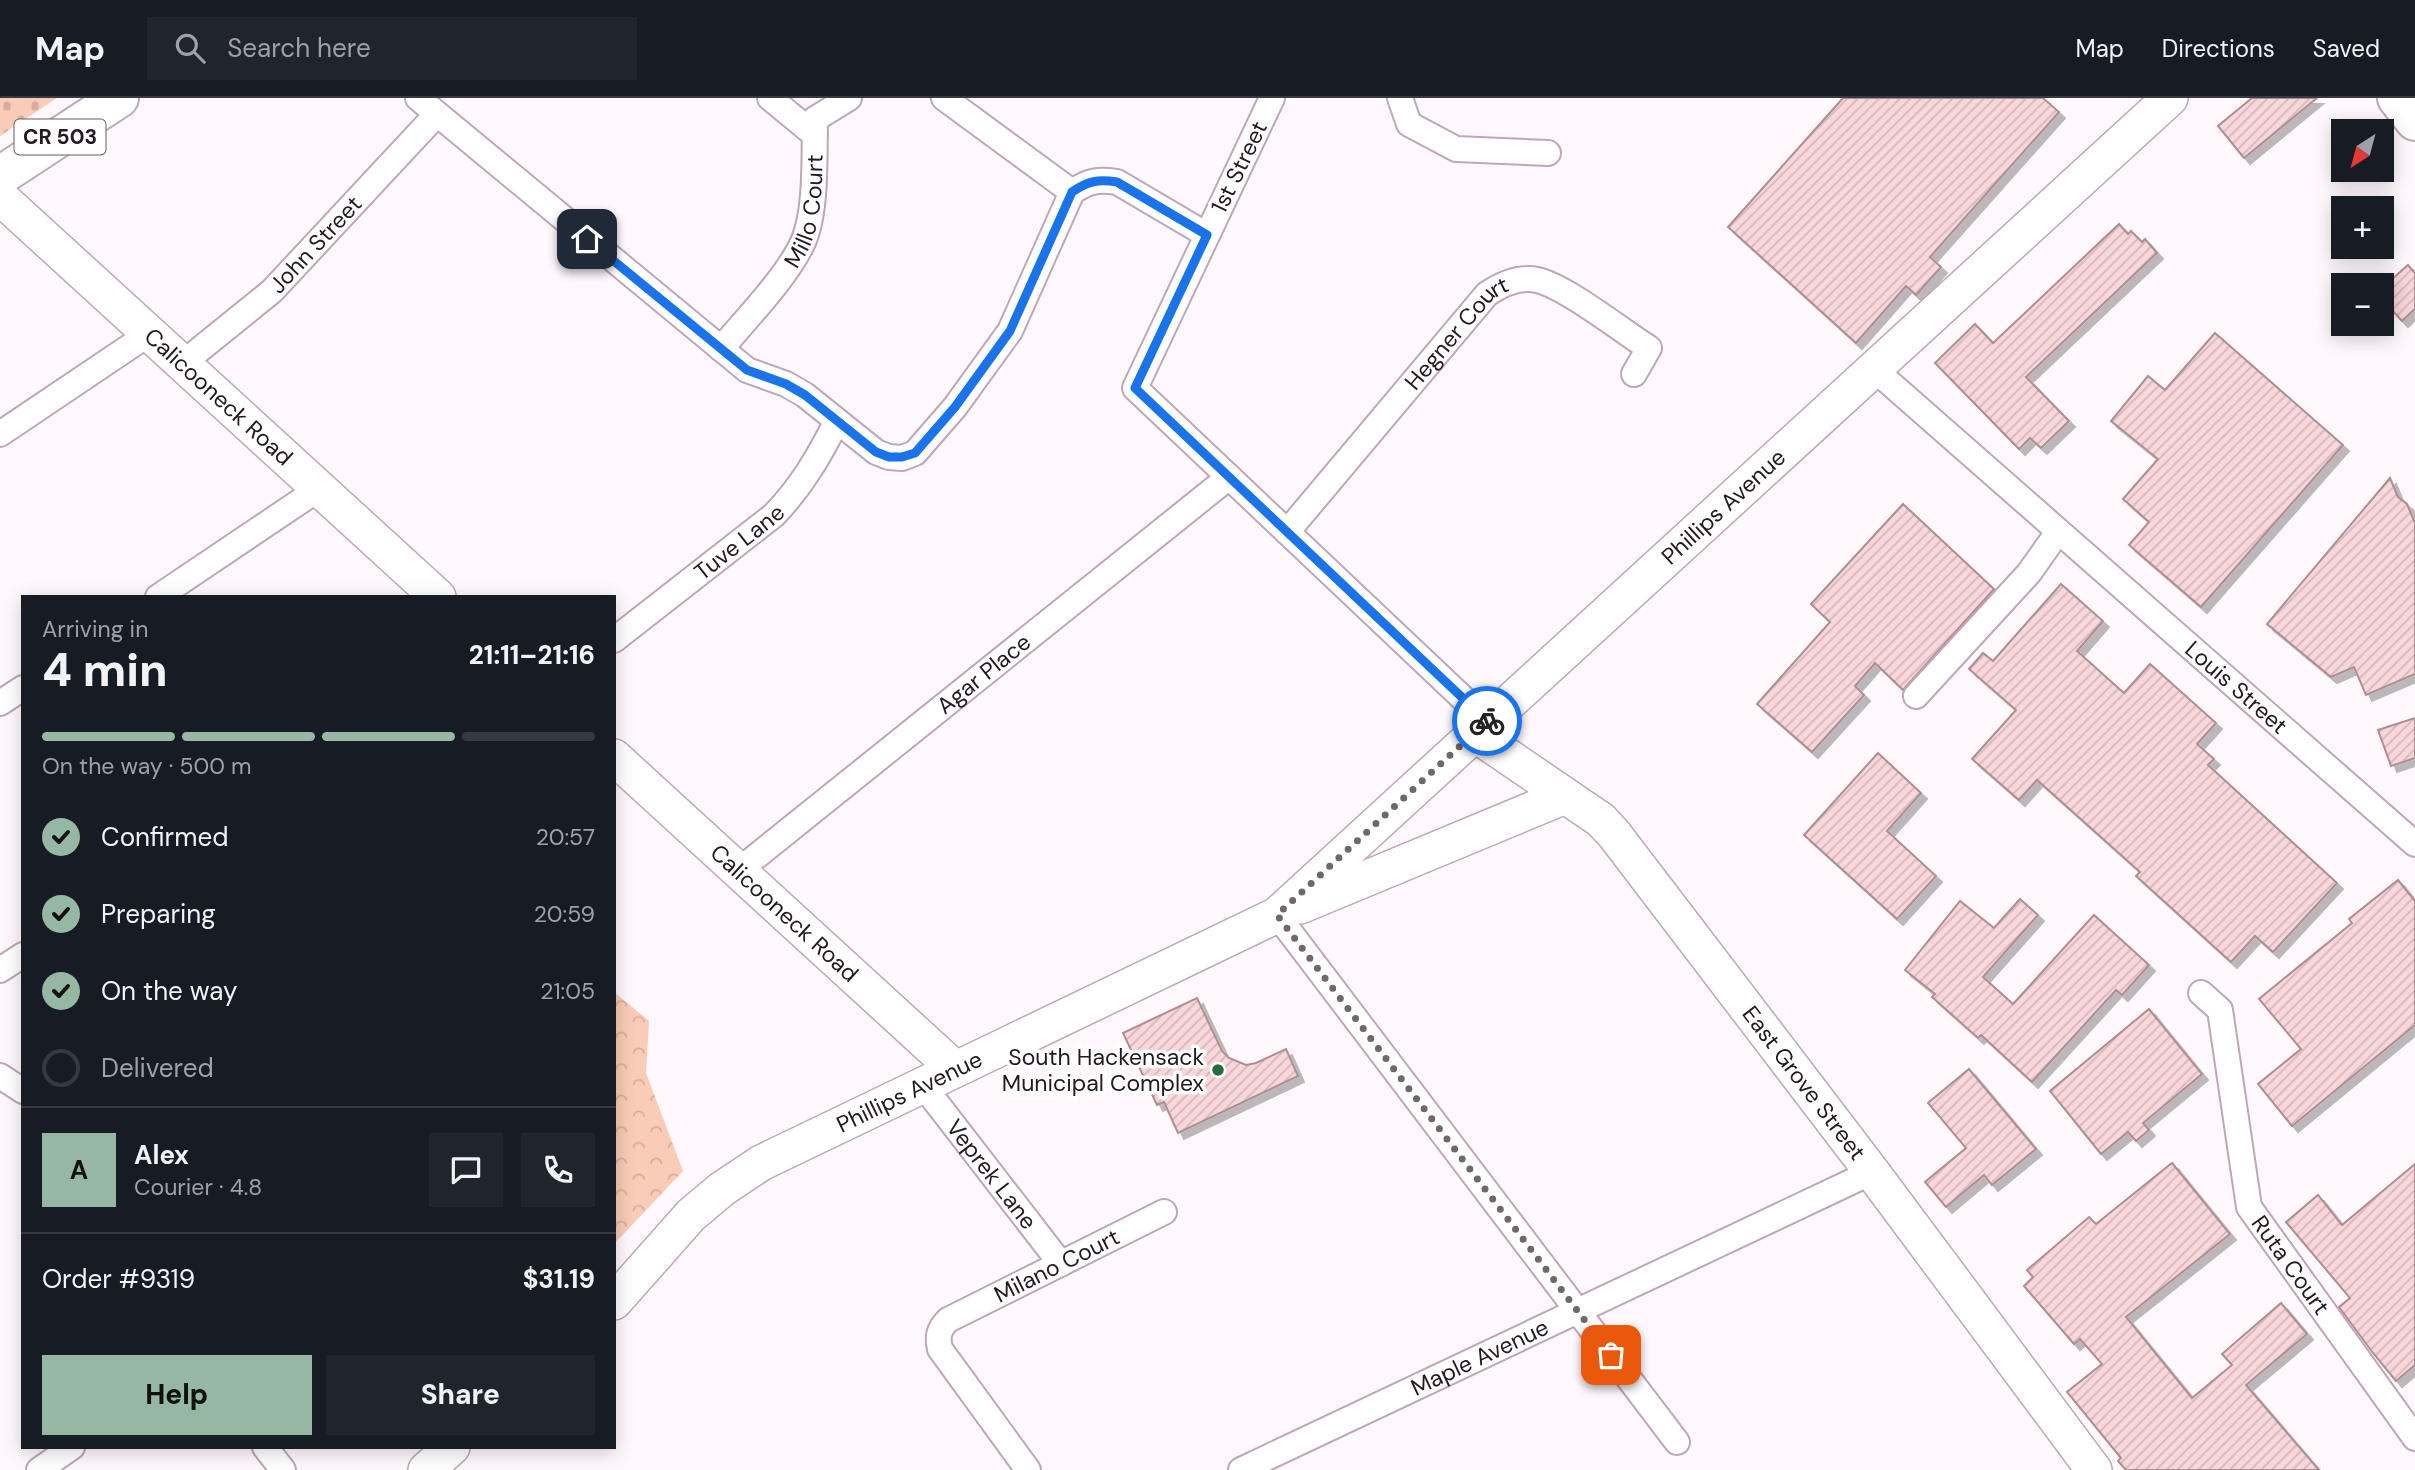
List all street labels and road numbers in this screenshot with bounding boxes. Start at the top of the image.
street label: 1st Street [1204,116,1274,218]
road number: CR 503 [14,120,106,154]
street label: Millo Court [777,154,830,273]
street label: John Street [262,189,368,300]
street label: Hegner Court [1398,269,1513,396]
street label: Calicooneck Road [138,321,299,472]
street label: Phillips Avenue [1655,442,1792,571]
street label: Tuve Lane [688,498,791,587]
street label: Agar Place [930,627,1037,721]
street label: Louis Street [2179,634,2294,740]
street label: Calicooneck Road [704,837,865,988]
street label: East Grove Street [1736,1000,1873,1166]
street label: Phillips Avenue [831,1044,987,1140]
street label: Veprek Lane [940,1113,1044,1235]
street label: Ruta Court [2245,1209,2337,1321]
street label: Milano Court [989,1222,1124,1310]
street label: Maple Avenue [1406,1312,1553,1403]

